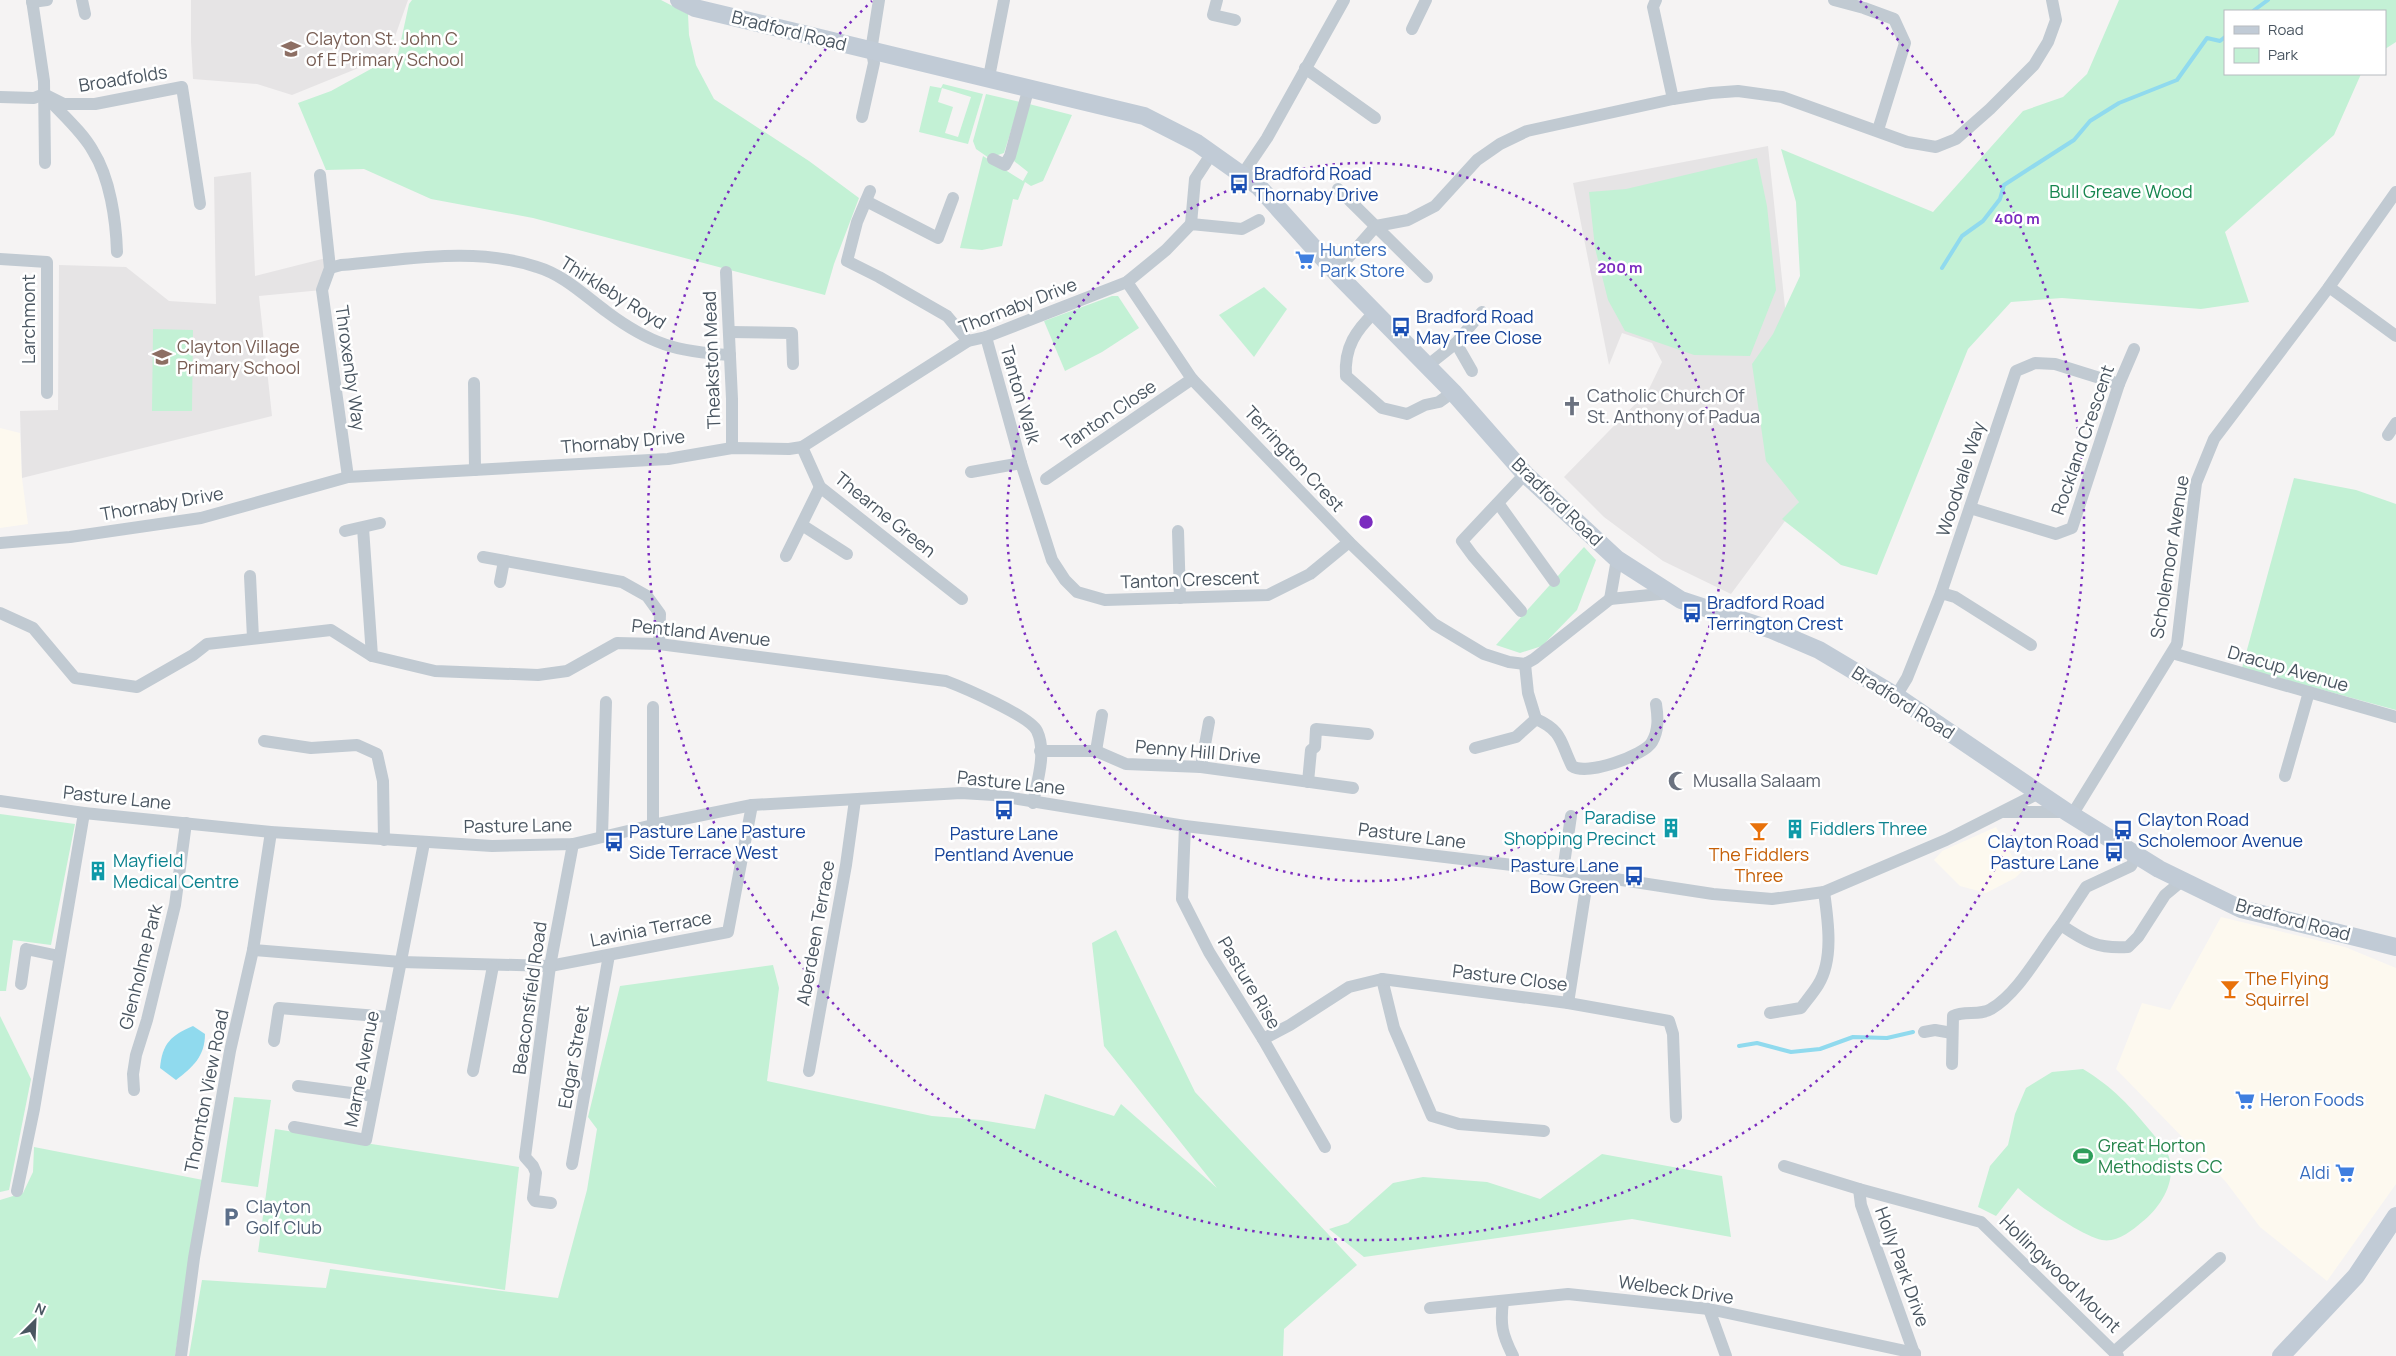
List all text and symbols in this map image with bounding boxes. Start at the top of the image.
street label: Bradford Road [729,4,849,56]
legend [2224,10,2386,75]
text: Road [2268,19,2304,40]
place label: Clayton St. John C of E Primary School [306,26,464,71]
school or university icon: Clayton St. John C of E Primary School [280,38,302,60]
text: Park [2268,44,2298,65]
street label: Broadfolds [77,59,169,97]
place label: Bradford Road Thornaby Drive [1254,161,1379,206]
bus stop icon: Bradford Road Thornaby Drive [1228,173,1250,195]
park label: Bull Greave Wood [2049,179,2193,203]
text: 400 m [1994,208,2040,229]
place label: Hunters Park Store [1320,237,1405,282]
supermarket icon: Hunters Park Store [1294,249,1316,271]
street label: Thirkleby Royd [556,250,671,334]
text: 200 m [1597,257,1643,278]
street label: Thornaby Drive [955,272,1080,339]
street label: Larchmont [16,274,40,364]
street label: Theakston Mead [697,291,725,429]
street label: Throxenby Way [330,304,372,433]
place label: Bradford Road May Tree Close [1416,304,1542,349]
bus stop icon: Bradford Road May Tree Close [1390,316,1412,338]
place label: Clayton Village Primary School [177,334,301,379]
street label: Tanton Walk [995,343,1047,448]
school or university icon: Clayton Village Primary School [151,346,173,368]
street label: Rockland Crescent [2045,362,2119,518]
street label: Tanton Close [1056,374,1161,455]
place label: Catholic Church Of St. Anthony of Padua [1587,383,1760,428]
church icon: Catholic Church Of St. Anthony of Padua [1561,395,1583,417]
street label: Terrington Crest [1239,400,1350,516]
street label: Woodvale Way [1930,418,1990,539]
street label: Thornaby Drive [560,424,686,458]
street label: Bradford Road [1507,452,1608,551]
street label: Thearne Green [830,466,941,562]
street label: Scholemoor Avenue [2144,473,2194,640]
street label: Thornaby Drive [98,480,225,526]
centre of rings [1357,513,1375,531]
street label: Tanton Crescent [1120,565,1260,593]
place label: Bradford Road Terrington Crest [1707,590,1844,635]
bus stop icon: Bradford Road Terrington Crest [1681,602,1703,624]
street label: Pentland Avenue [630,613,772,651]
street label: Dracup Avenue [2225,639,2352,697]
street label: Bradford Road [1848,660,1959,744]
street label: Penny Hill Drive [1134,734,1262,768]
street label: Pasture Lane [956,764,1066,800]
place label: Musalla Salaam [1693,768,1821,792]
mosque icon: Musalla Salaam [1667,770,1689,792]
street label: Pasture Lane [62,779,172,815]
bus stop icon: Pasture Lane Pentland Avenue [993,799,1015,821]
place label: Paradise Shopping Precinct [1504,805,1656,850]
place label: Clayton Road Scholemoor Avenue [2138,807,2303,852]
street label: Pasture Lane [463,812,572,838]
street label: Pasture Lane [1357,816,1467,854]
place label: Fiddlers Three [1810,816,1927,840]
building icon: Paradise Shopping Precinct [1660,817,1682,839]
building icon: Fiddlers Three [1784,818,1806,840]
place label: Pasture Lane Pasture Side Terrace West [629,819,806,864]
bus stop icon: Clayton Road Scholemoor Avenue [2112,819,2134,841]
bar icon: The Fiddlers Three [1748,820,1770,842]
place label: Pasture Lane Pentland Avenue [934,821,1074,866]
place label: Clayton Road Pasture Lane [1988,829,2099,874]
bus stop icon: Pasture Lane Pasture Side Terrace West [603,831,625,853]
bus stop icon: Clayton Road Pasture Lane [2103,841,2125,863]
place label: The Fiddlers Three [1709,842,1809,887]
place label: Mayfield Medical Centre [113,848,239,893]
place label: Pasture Lane Bow Green [1510,853,1619,898]
street label: Aberdeen Terrace [790,858,840,1007]
building icon: Mayfield Medical Centre [87,860,109,882]
bus stop icon: Pasture Lane Bow Green [1623,865,1645,887]
street label: Bradford Road [2233,892,2353,946]
street label: Glenholme Park [113,900,167,1032]
street label: Lavinia Terrace [588,904,714,952]
street label: Beaconsfield Road [506,920,552,1076]
street label: Pasture Rise [1213,932,1287,1033]
street label: Pasture Close [1451,958,1569,996]
place label: The Flying Squirrel [2245,966,2329,1011]
bar icon: The Flying Squirrel [2219,978,2241,1000]
street label: Edgar Street [552,1003,594,1110]
street label: Thornton View Road [178,1007,234,1175]
street label: Marne Avenue [338,1009,384,1129]
place label: Heron Foods [2260,1087,2364,1111]
supermarket icon: Heron Foods [2234,1089,2256,1111]
place label: Great Horton Methodists CC [2098,1133,2223,1178]
sports icon: Great Horton Methodists CC [2072,1145,2094,1167]
place label: Aldi [2300,1160,2330,1184]
supermarket icon: Aldi [2334,1162,2356,1184]
place label: Clayton Golf Club [246,1194,322,1239]
street label: Holly Park Drive [1870,1203,1936,1330]
parking icon: Clayton Golf Club [220,1206,242,1228]
street label: Hollingwood Mount [1995,1209,2127,1338]
street label: Welbeck Drive [1617,1269,1735,1309]
north arrow [10,1296,60,1346]
text: N [32,1298,49,1319]

